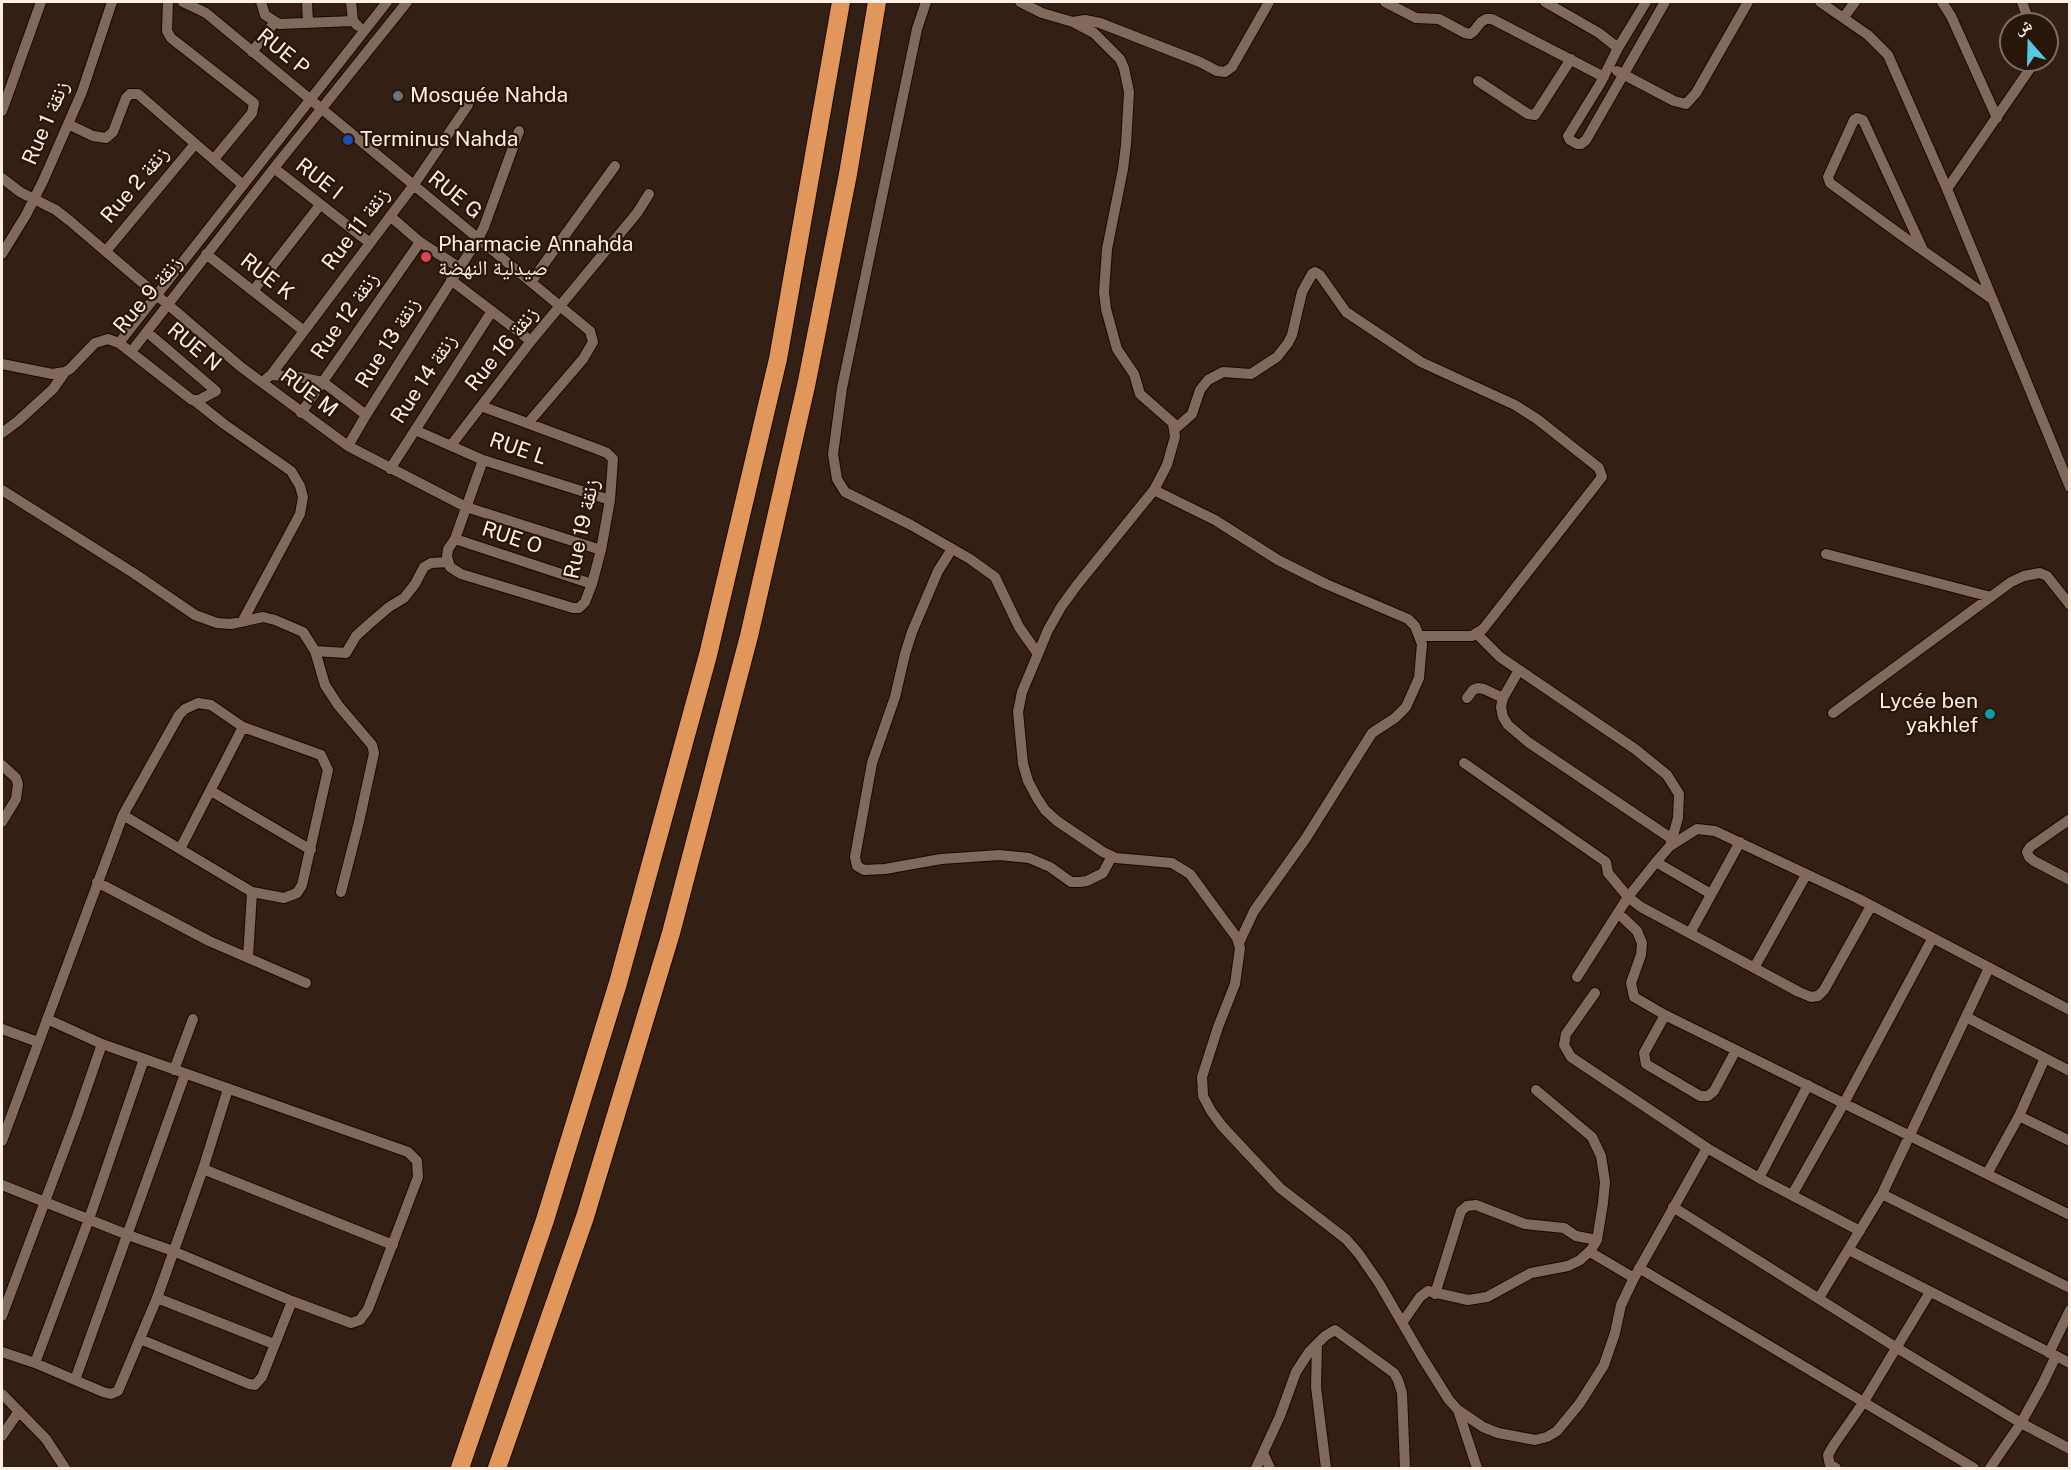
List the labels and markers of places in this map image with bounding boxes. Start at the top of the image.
place label: Mosquée Nahda [410,83,568,109]
marker: Mosquée Nahda [391,89,405,103]
place label: Terminus Nahda [360,127,518,153]
marker: Terminus Nahda [341,133,355,147]
place label: Pharmacie Annahda صيدلية النهضة [438,232,633,282]
marker: Pharmacie Annahda صيدلية النهضة [419,250,433,264]
place label: Lycée ben yakhlef [1879,689,1978,739]
marker: Lycée ben yakhlef [1983,707,1997,721]

